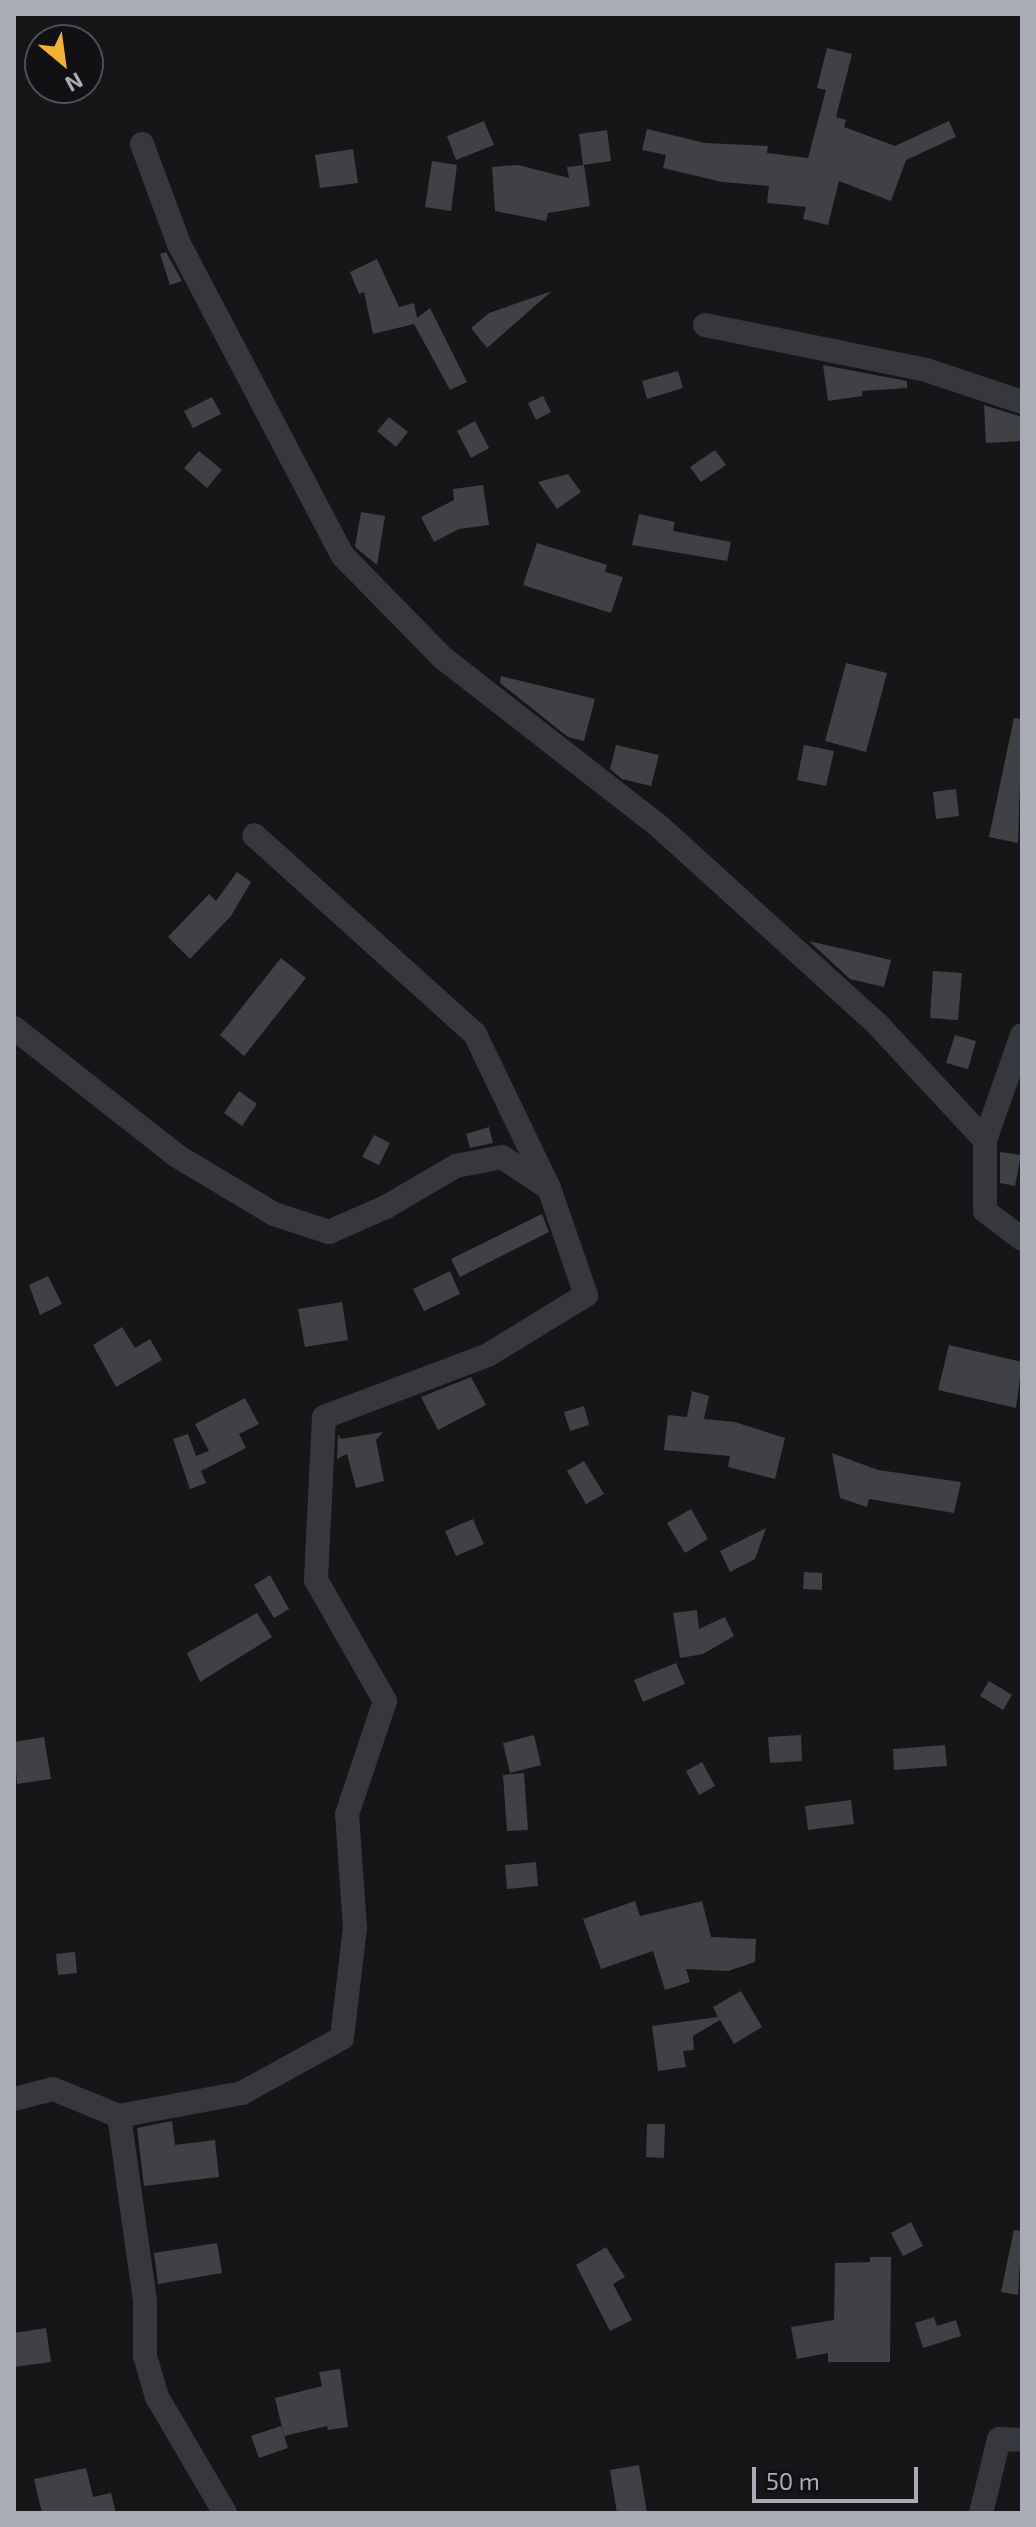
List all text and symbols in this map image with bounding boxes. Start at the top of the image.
north arrow [24,24,104,104]
text: N [61,68,88,98]
scale bar [756,2451,922,2501]
text: 50 m [766,2466,820,2495]

